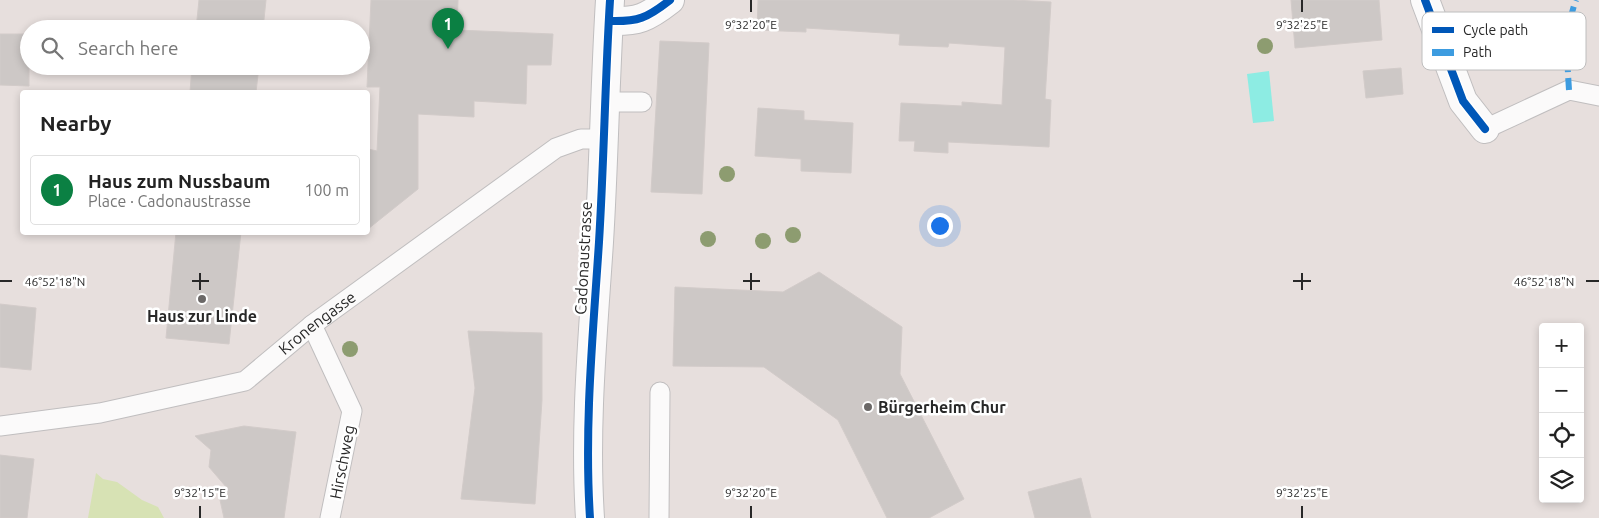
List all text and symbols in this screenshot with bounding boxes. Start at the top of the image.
pin: 1 [432,8,464,49]
legend [1422,12,1586,70]
text: 9°32'20"E [725,18,777,31]
text: 9°32'25"E [1276,18,1328,31]
search box [20,20,370,75]
text: Cycle path [1463,22,1528,38]
icon: search [38,34,66,62]
text: Search here [78,37,178,59]
text: Path [1463,44,1492,60]
text: Nearby [40,111,111,135]
text: Haus zum Nussbaum [88,170,270,192]
text: 1 [52,181,62,199]
text: 100 m [304,181,349,199]
text: Place · Cadonaustrasse [88,192,251,210]
street label: Cadonaustrasse [571,201,595,315]
your location [927,213,953,239]
text: 46°52'18"N [25,275,85,288]
text: 46°52'18"N [1514,275,1574,288]
street label: Kronengasse [275,287,359,358]
marker: Haus zur Linde [196,293,208,305]
place label: Haus zur Linde [147,307,257,325]
map controls [1539,323,1584,503]
button: + [1539,323,1584,368]
button: − [1539,368,1584,413]
place label: Bürgerheim Chur [878,398,1006,416]
marker: Bürgerheim Chur [862,401,874,413]
button: locate [1539,413,1584,458]
street label: Hirschweg [326,423,358,501]
button: layers [1539,458,1584,503]
text: 9°32'15"E [174,486,226,499]
text: 9°32'20"E [725,486,777,499]
text: 9°32'25"E [1276,486,1328,499]

